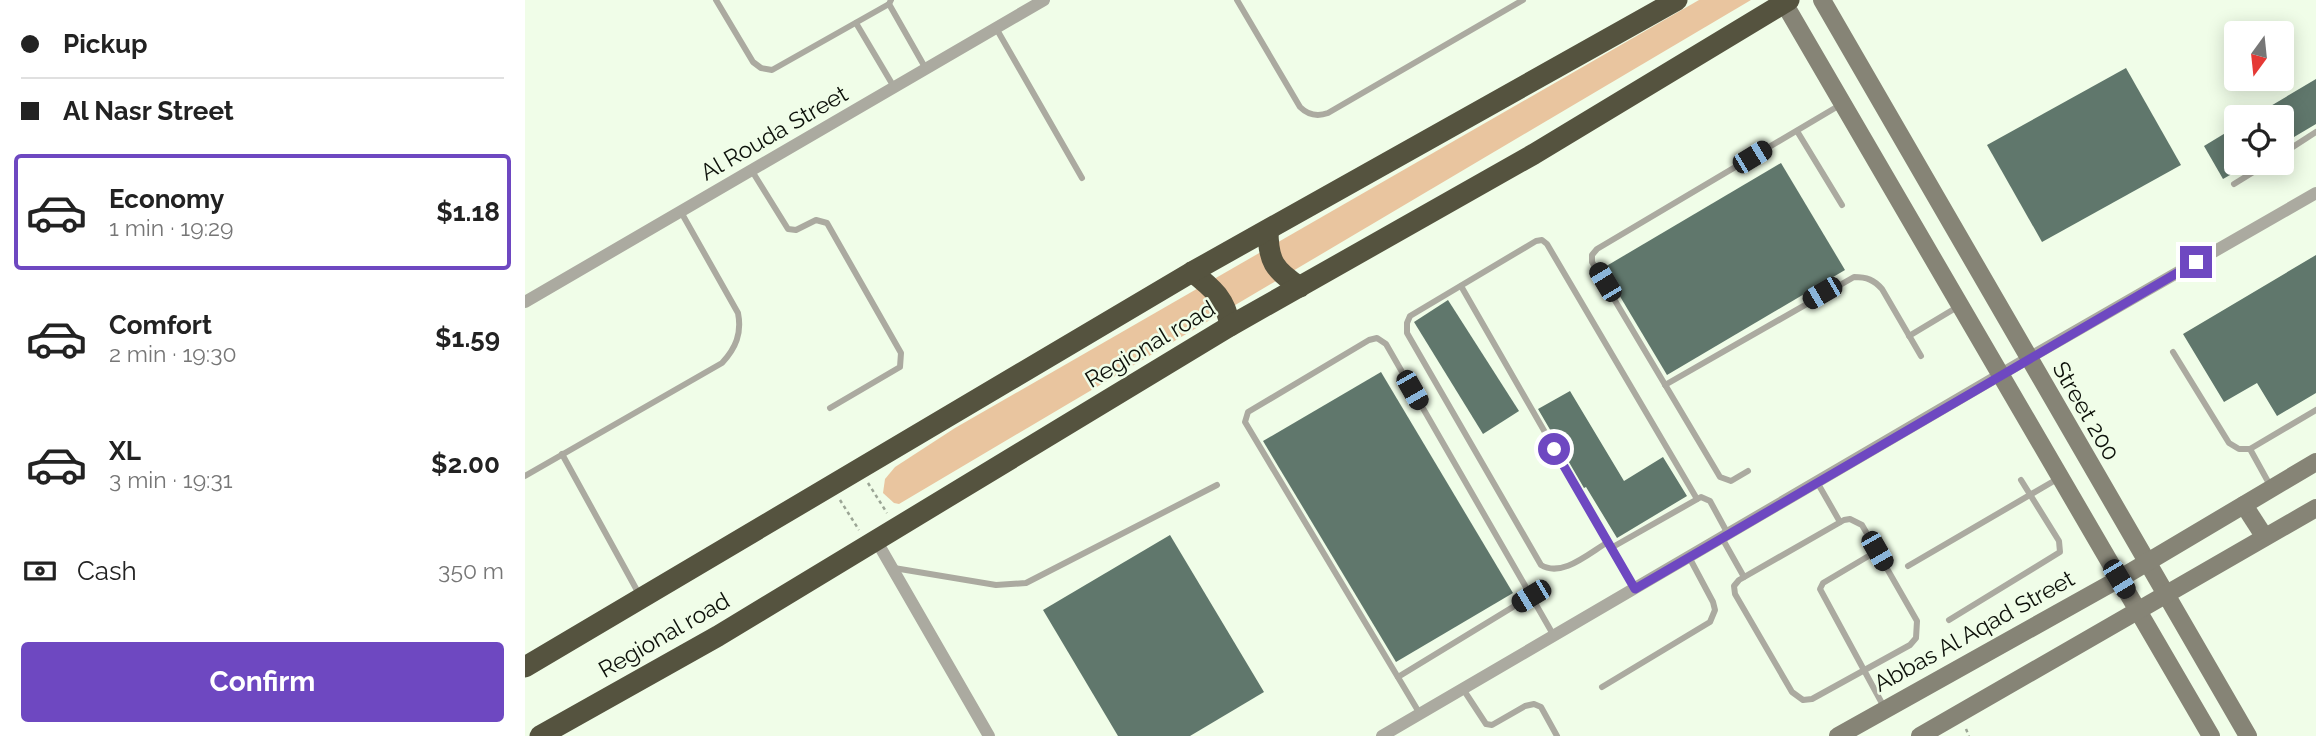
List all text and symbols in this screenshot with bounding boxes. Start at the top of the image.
north arrow [2224,21,2294,91]
map controls [2224,21,2294,175]
text: Pickup [63,29,148,59]
street label: Al Rouda Street [695,79,852,186]
text: Al Nasr Street [63,96,234,126]
button: locate [2224,105,2294,175]
car [1729,137,1776,177]
icon: car [25,181,88,244]
text: Economy [109,184,224,214]
text: $1.18 [436,197,500,227]
text: 1 min · 19:29 [109,214,233,241]
route end [2180,246,2212,278]
car [1586,259,1625,305]
car [1799,273,1846,313]
street label: Regional road [1080,294,1220,393]
icon: car [25,307,88,370]
text: Comfort [109,310,212,340]
text: $1.59 [435,323,500,353]
text: 2 min · 19:30 [109,340,237,367]
street label: Street 200 [2047,356,2126,465]
car [1393,367,1432,413]
icon: car [25,433,88,496]
route start [1538,433,1570,465]
text: XL [109,436,141,466]
text: $2.00 [431,449,500,479]
text: 3 min · 19:31 [109,466,233,493]
car [1858,528,1897,574]
icon: cash [21,552,59,590]
text: Cash [77,556,137,586]
car [2100,556,2139,602]
text: 350 m [438,557,504,584]
street label: Abbas Al Aqad Street [1869,564,2079,697]
car [1508,576,1555,616]
street label: Regional road [593,586,734,683]
button: Confirm [21,642,504,722]

